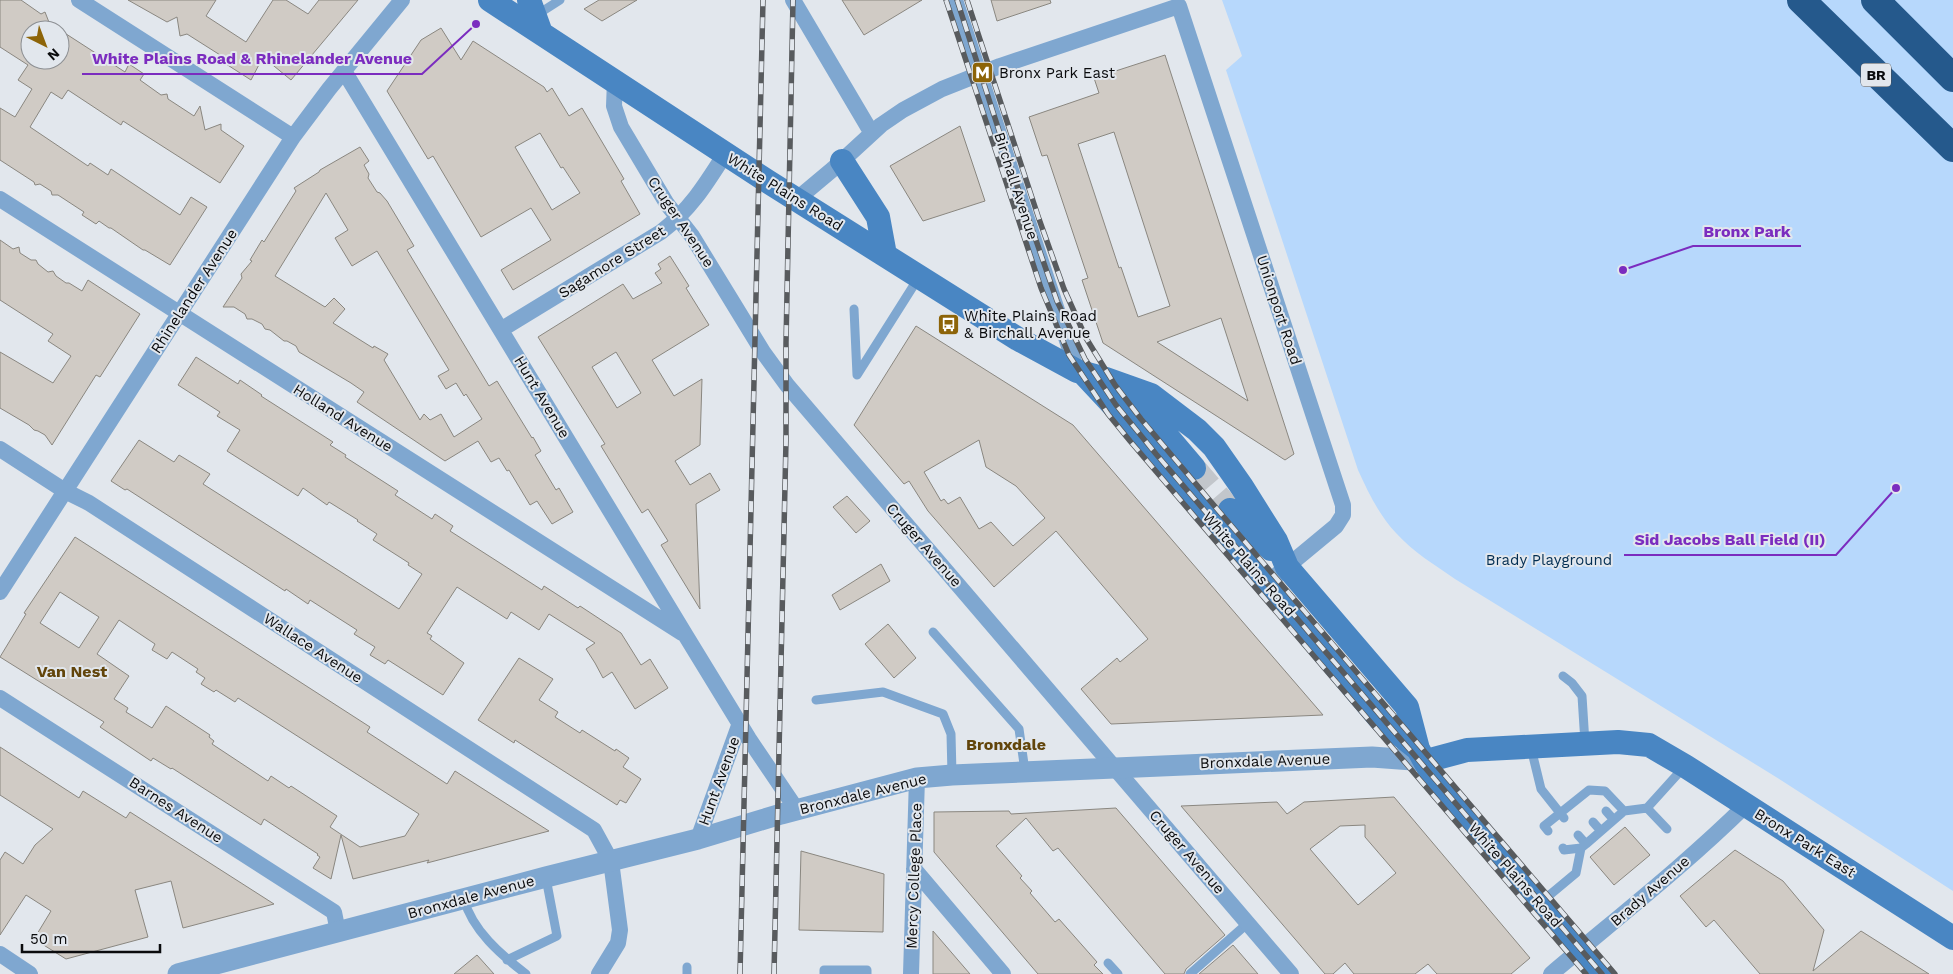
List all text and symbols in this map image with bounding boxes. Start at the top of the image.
north arrow [20,20,70,70]
callout: White Plains Road & Rhinelander Avenue [82,43,422,74]
text: N [44,45,63,64]
text: White Plains Road & Rhinelander Avenue [92,49,412,68]
metro station icon: Bronx Park East [971,61,995,85]
place label: Bronx Park East [999,64,1116,82]
road number: BR [1861,64,1891,86]
street label: Birchall Avenue [990,130,1042,242]
street label: White Plains Road [724,149,846,235]
street label: Cruger Avenue [644,173,718,271]
callout: Bronx Park [1693,215,1801,246]
street label: Sagamore Street [555,222,669,302]
text: Bronx Park [1703,222,1791,241]
street label: Rhinelander Avenue [147,225,241,357]
street label: Unionport Road [1253,253,1305,367]
place label: White Plains Road & Birchall Avenue [964,307,1097,342]
bus stop icon: White Plains Road & Birchall Avenue [936,313,960,337]
street label: Hunt Avenue [510,352,574,442]
street label: Holland Avenue [290,380,396,456]
street label: Cruger Avenue [883,499,965,591]
street label: White Plains Road [1199,508,1299,620]
callout: Sid Jacobs Ball Field (II) [1624,524,1836,555]
text: Sid Jacobs Ball Field (II) [1634,530,1826,549]
park label: Brady Playground [1486,551,1612,569]
street label: Wallace Avenue [260,609,366,687]
district label: Van Nest [37,662,107,681]
street label: Hunt Avenue [695,734,743,828]
district label: Bronxdale [966,735,1046,754]
street label: Bronxdale Avenue [1200,750,1330,772]
street label: Bronxdale Avenue [798,769,928,819]
street label: Barnes Avenue [126,773,226,847]
street label: Mercy College Place [902,803,926,949]
street label: Bronx Park East [1751,805,1860,882]
street label: Cruger Avenue [1146,806,1228,898]
street label: White Plains Road [1465,819,1565,931]
street label: Brady Avenue [1607,852,1693,930]
street label: Bronxdale Avenue [406,871,536,923]
scale bar [22,922,160,954]
text: 50 m [30,930,67,948]

